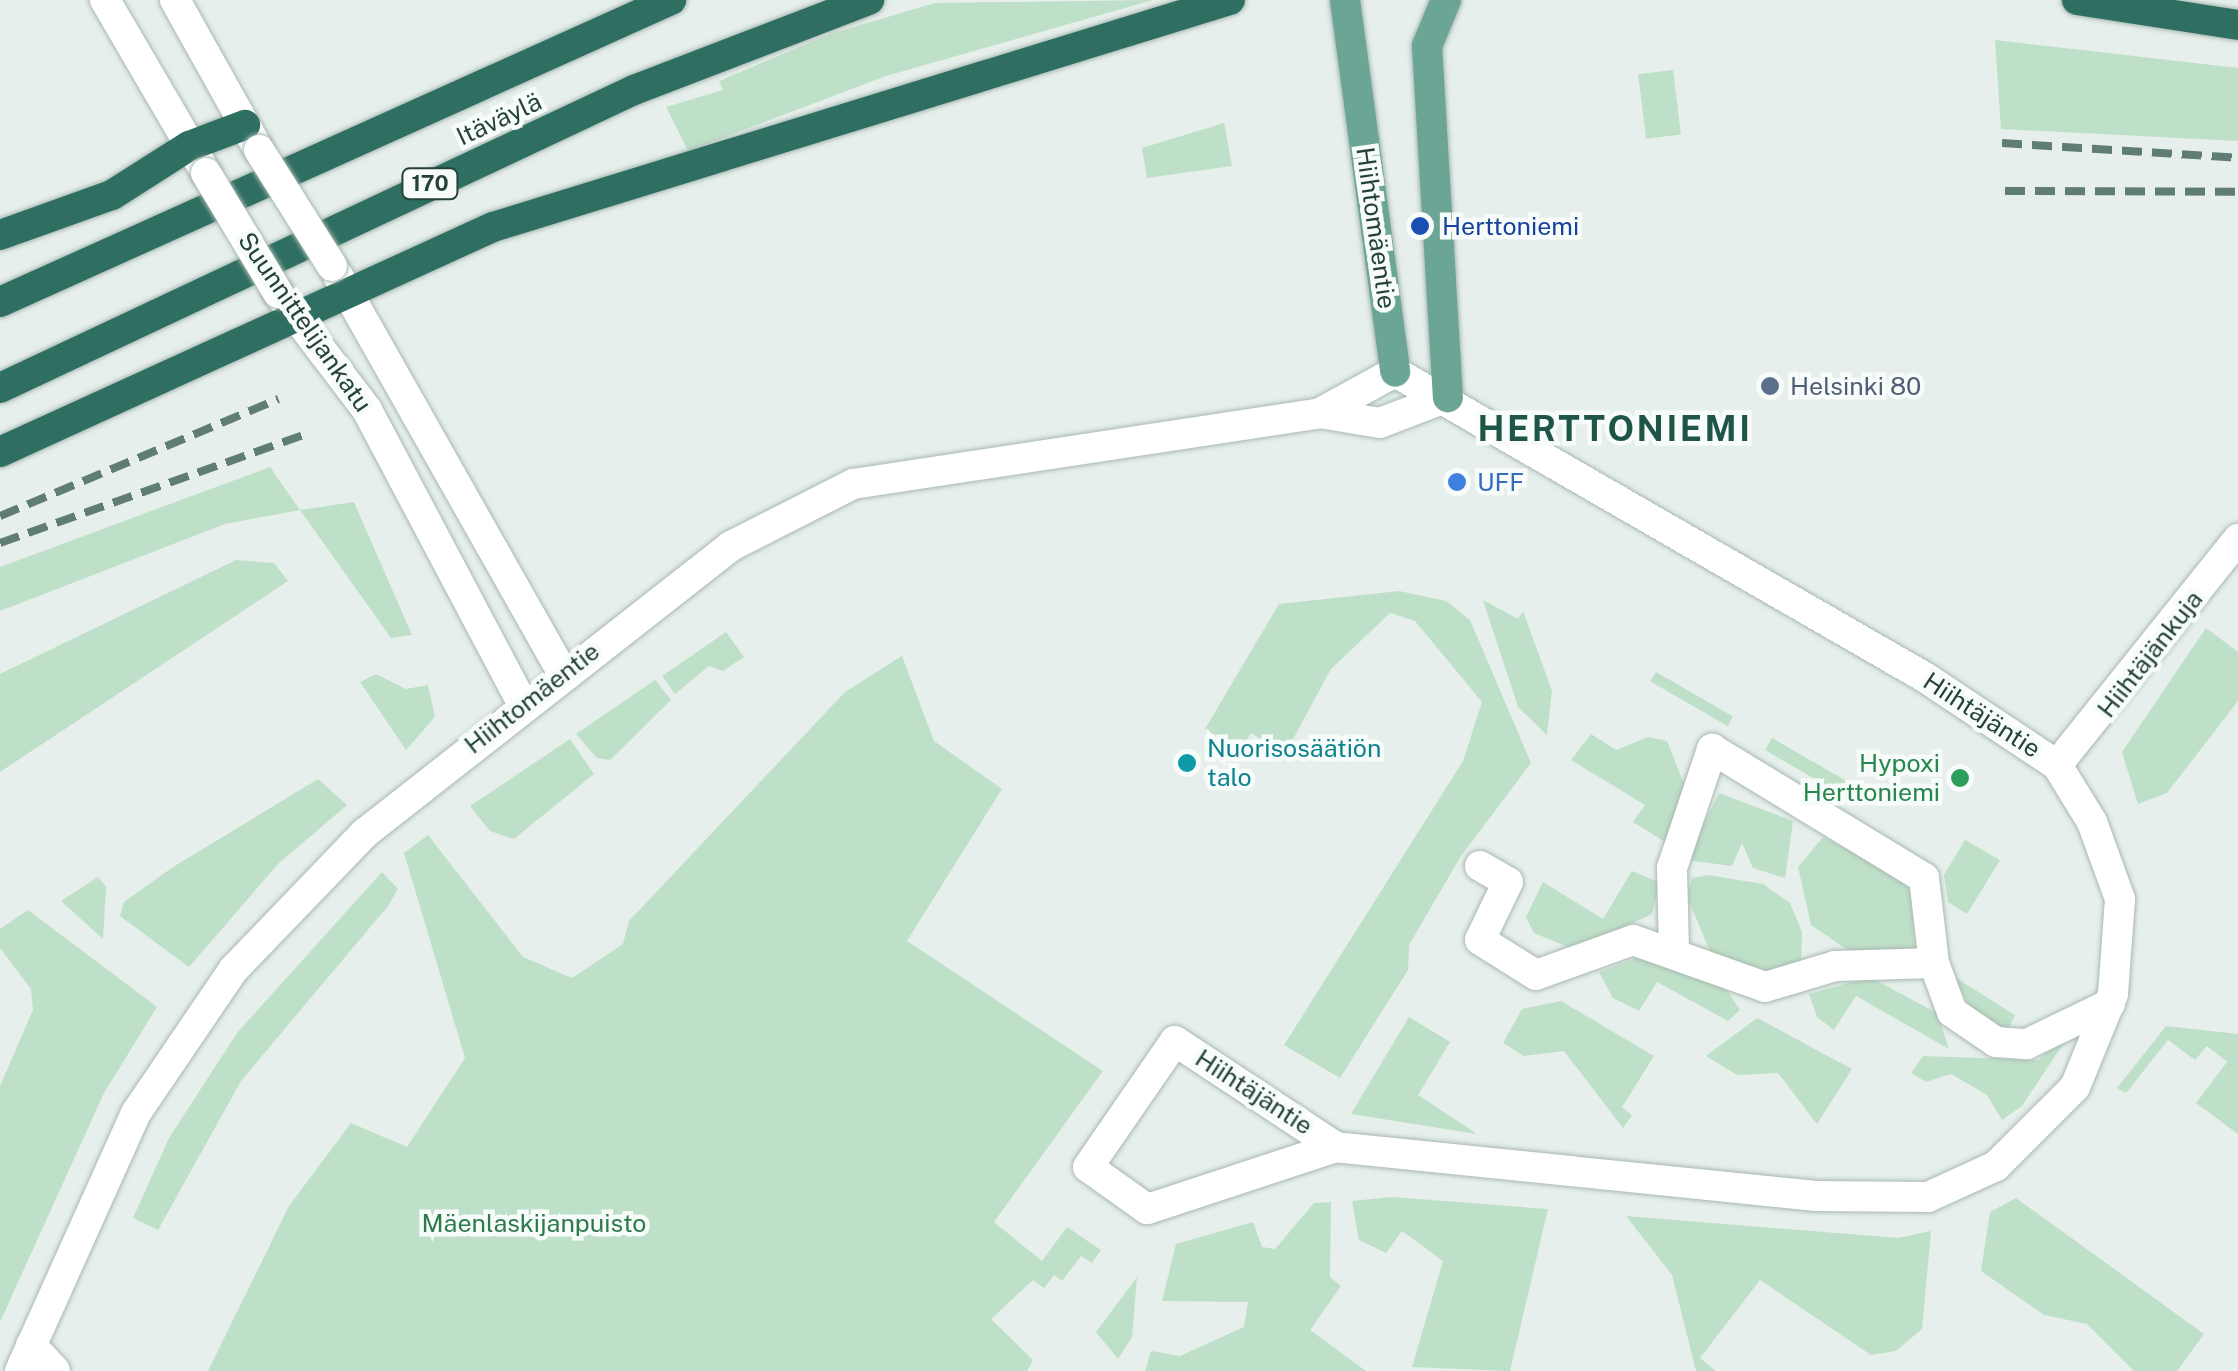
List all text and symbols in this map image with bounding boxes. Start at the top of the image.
street label: Itäväylä [452,86,546,152]
street label: Hiihtomäentie [1350,145,1402,311]
road number: 170 [400,167,460,201]
place label: Herttoniemi [1442,211,1579,241]
marker: Herttoniemi [1407,213,1433,239]
street label: Suunnittelijankatu [232,226,378,418]
place label: Helsinki 80 [1790,371,1921,401]
marker: Helsinki 80 [1759,375,1781,397]
district label: HERTTONIEMI [1478,408,1752,450]
place label: UFF [1477,467,1524,497]
marker: UFF [1446,471,1468,493]
street label: Hiihtäjänkuja [2091,585,2209,723]
street label: Hiihtomäentie [459,636,605,760]
street label: Hiihtäjäntie [1918,666,2046,764]
place label: Nuorisosäätiön talo [1207,734,1381,793]
place label: Hypoxi Herttoniemi [1803,749,1940,808]
marker: Nuorisosäätiön talo [1176,752,1198,774]
marker: Hypoxi Herttoniemi [1949,767,1971,789]
street label: Hiihtäjäntie [1190,1043,1318,1141]
park label: Mäenlaskijanpuisto [422,1208,646,1238]

